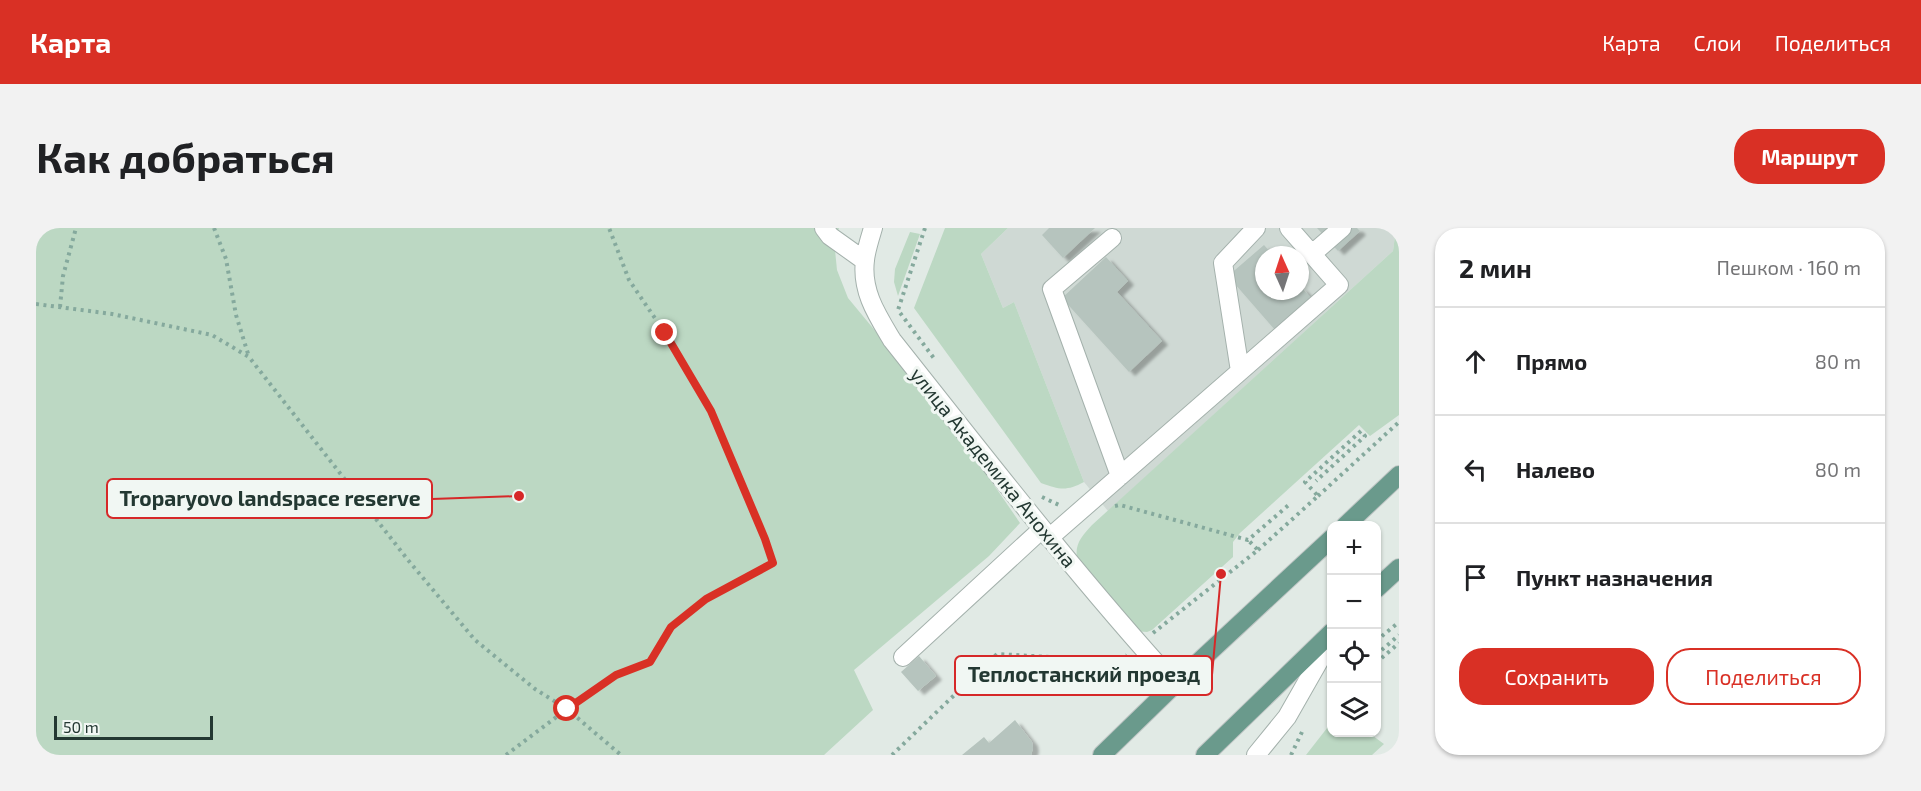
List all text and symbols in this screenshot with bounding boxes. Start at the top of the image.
text: Карта [30,25,111,59]
text: Карта [1602,30,1661,55]
text: Слои [1694,30,1742,55]
text: Поделиться [1775,30,1891,55]
button: Маршрут [1734,129,1885,184]
text: Как добраться [36,131,335,181]
north arrow [1255,246,1309,300]
text: 2 мин [1459,252,1532,283]
text: Пешком · 160 m [1717,255,1861,279]
route end [651,319,677,345]
icon: ahead [1459,345,1492,378]
text: Прямо [1516,348,1587,374]
text: 80 m [1815,349,1861,373]
street label: улица Академика Анохина [905,362,1082,572]
icon: left [1459,453,1492,486]
text: Налево [1516,456,1595,482]
text: 80 m [1815,457,1861,481]
callout: Troparyovo landspace reserve [107,479,432,518]
text: Troparyovo landspace reserve [119,485,421,511]
map controls [1327,521,1381,737]
button: + [1327,521,1381,575]
icon: arrive [1459,561,1492,594]
text: Пункт назначения [1516,564,1713,590]
button: − [1327,575,1381,629]
button: locate [1327,629,1381,683]
button: Сохранить [1459,648,1654,705]
button: Поделиться [1666,648,1861,705]
callout: Теплостанский проезд [955,656,1212,695]
text: Теплостанский проезд [968,661,1200,686]
button: layers [1327,683,1381,737]
route start [553,695,579,721]
scale bar [54,713,213,741]
text: 50 m [63,717,99,736]

